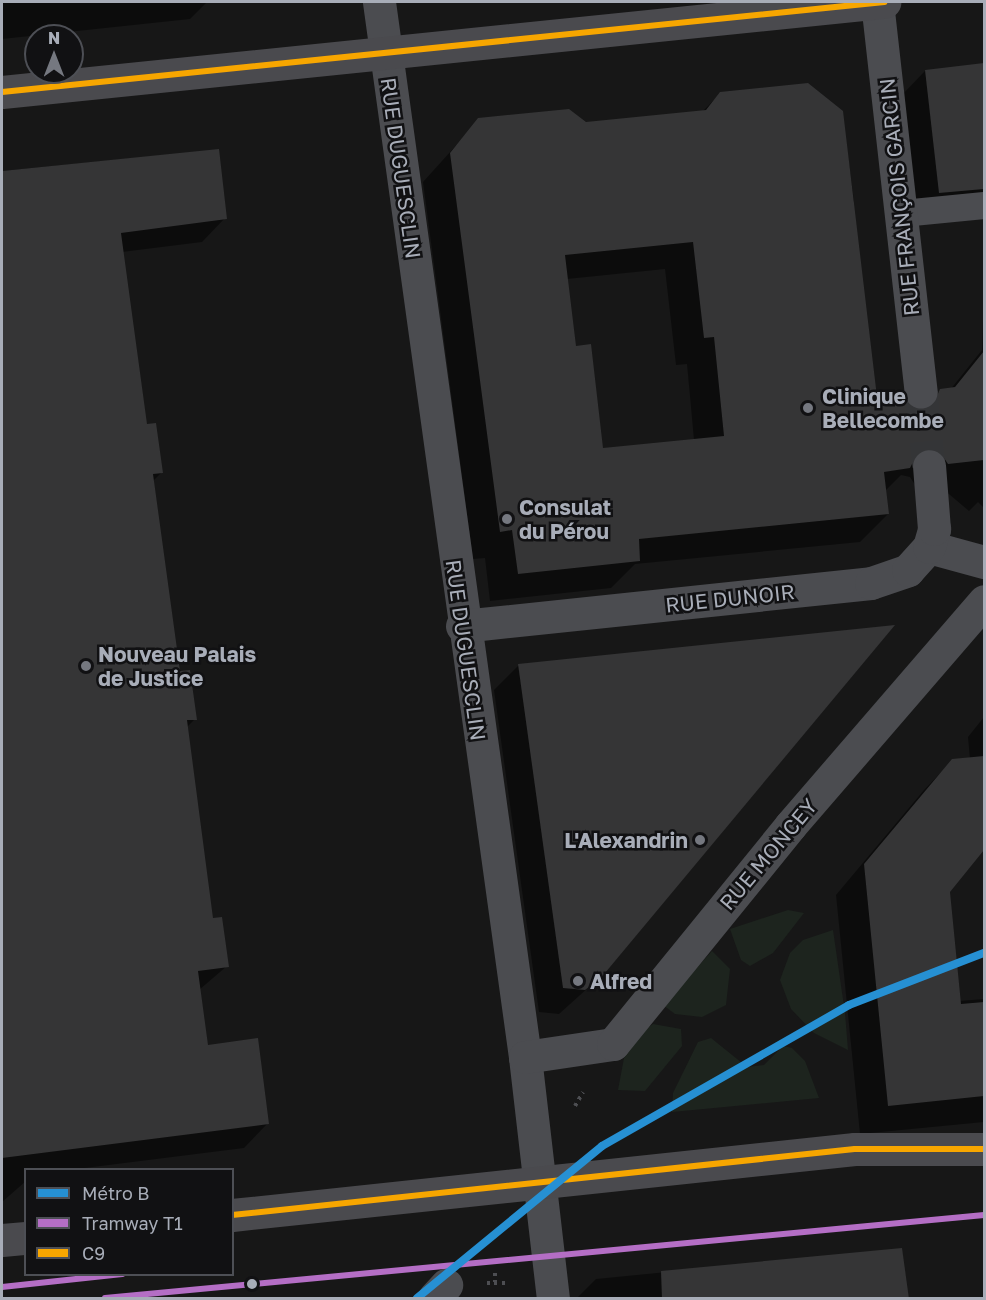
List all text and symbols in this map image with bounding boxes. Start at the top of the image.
north arrow [24,24,84,84]
text: N [48,28,60,48]
street label: RUE DUGUESCLIN [376,76,426,260]
street label: RUE FRANÇOIS GARCIN [874,77,924,317]
place label: Clinique Bellecombe [822,383,944,433]
marker: Clinique Bellecombe [799,399,817,417]
place label: Consulat du Pérou [519,494,611,544]
marker: Consulat du Pérou [500,512,514,526]
street label: RUE DUGUESCLIN [441,558,491,742]
street label: RUE DUNOIR [664,579,796,617]
place label: Nouveau Palais de Justice [98,641,256,691]
marker: Nouveau Palais de Justice [79,659,93,673]
street label: RUE MONCEY [714,793,822,915]
place label: L'Alexandrin [564,827,688,853]
marker: L'Alexandrin [693,833,707,847]
place label: Alfred [590,968,652,994]
marker: Alfred [571,974,585,988]
legend [24,1168,234,1276]
text: Métro B [82,1182,149,1204]
text: Tramway T1 [82,1212,183,1234]
text: C9 [82,1242,105,1264]
unlabelled marker [243,1275,261,1293]

